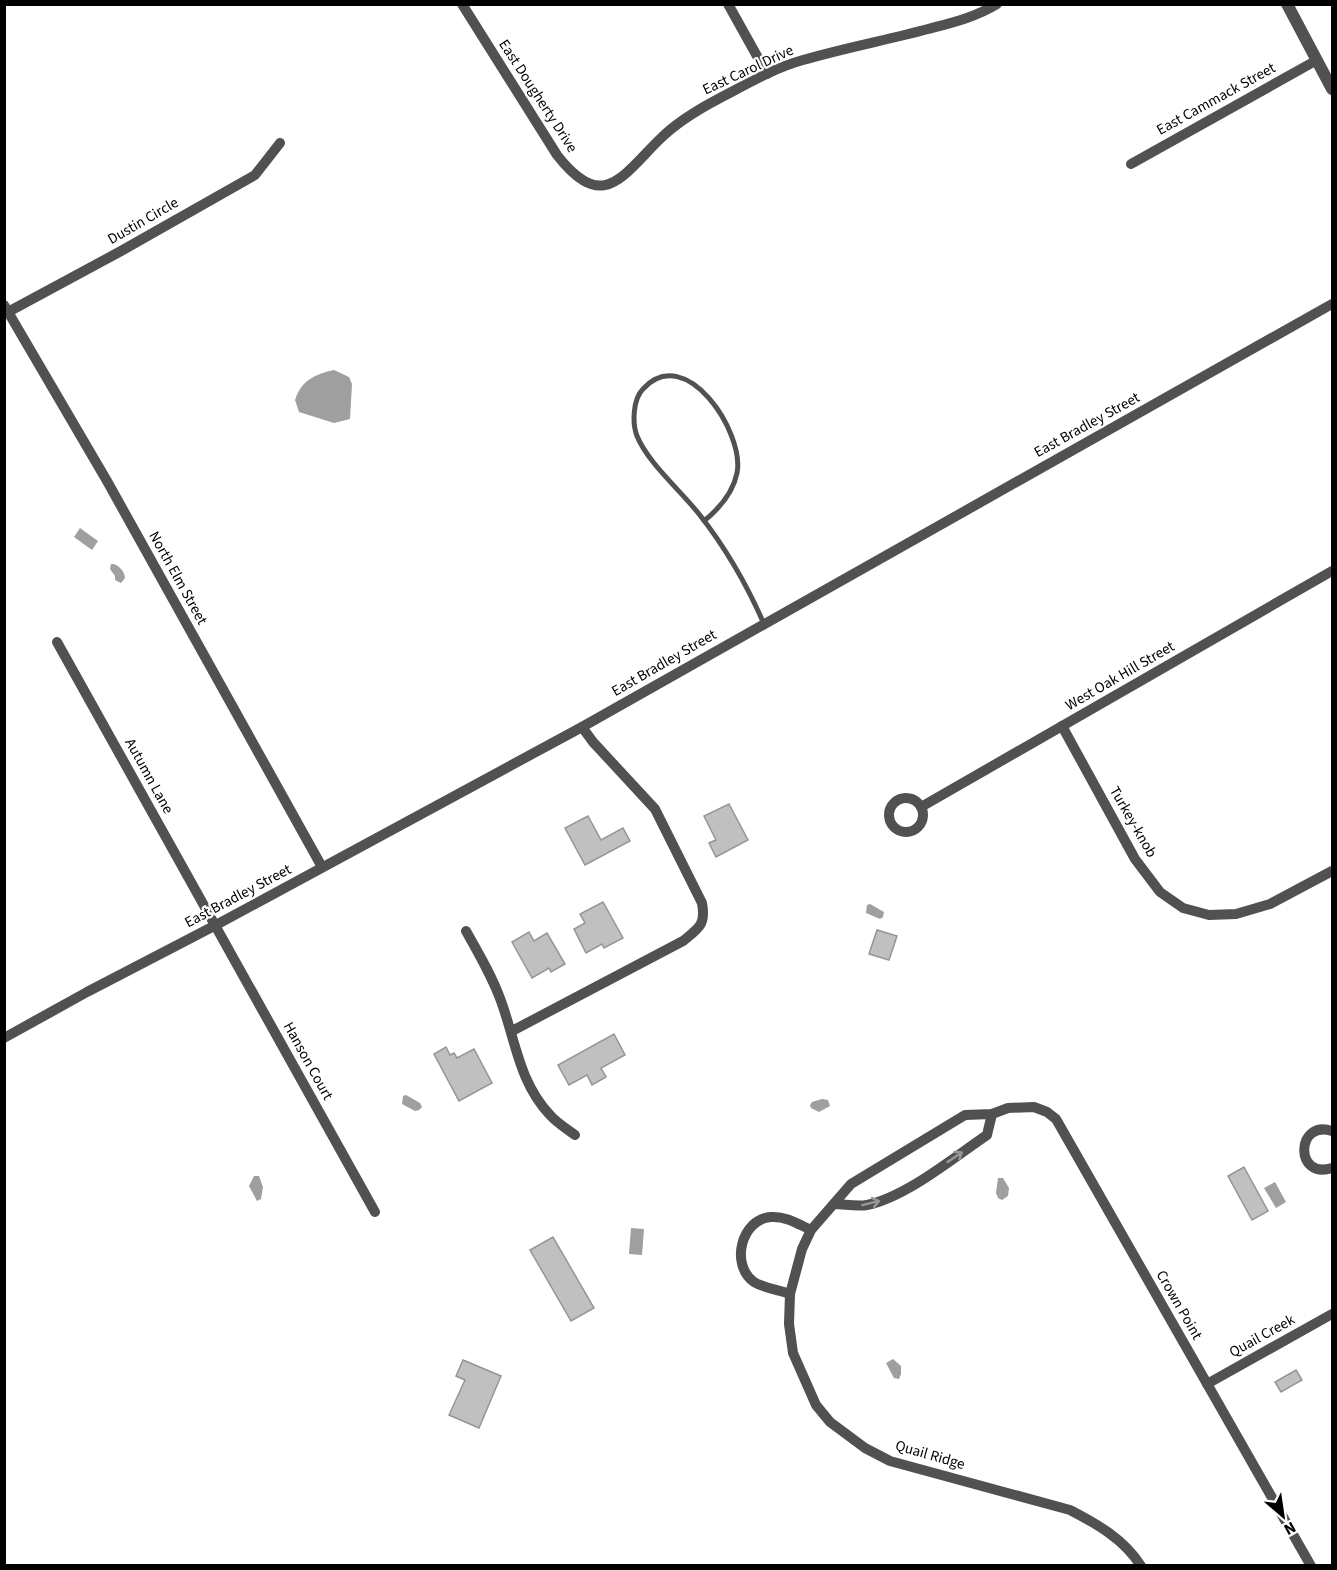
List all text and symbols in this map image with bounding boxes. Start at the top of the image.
street label: East Dougherty Drive [494,35,582,157]
street label: East Carol Drive [699,40,797,100]
street label: East Cammack Street [1153,58,1279,140]
street label: Dustin Circle [104,192,182,250]
street label: East Bradley Street [1030,387,1144,463]
street label: North Elm Street [144,527,212,629]
street label: East Bradley Street [608,624,720,702]
street label: West Oak Hill Street [1062,636,1178,716]
street label: Autumn Lane [120,734,178,818]
street label: Turkey-knob [1104,782,1162,862]
street label: East Bradley Street [181,859,295,933]
street label: Hanson Court [278,1018,338,1104]
one-way arrow [946,1151,962,1163]
one-way arrow [861,1196,880,1208]
street label: Crown Point [1151,1266,1207,1344]
street label: Quail Creek [1225,1309,1299,1363]
street label: Quail Ridge [893,1435,967,1475]
north arrow [1253,1486,1313,1546]
text: N [1280,1516,1300,1540]

